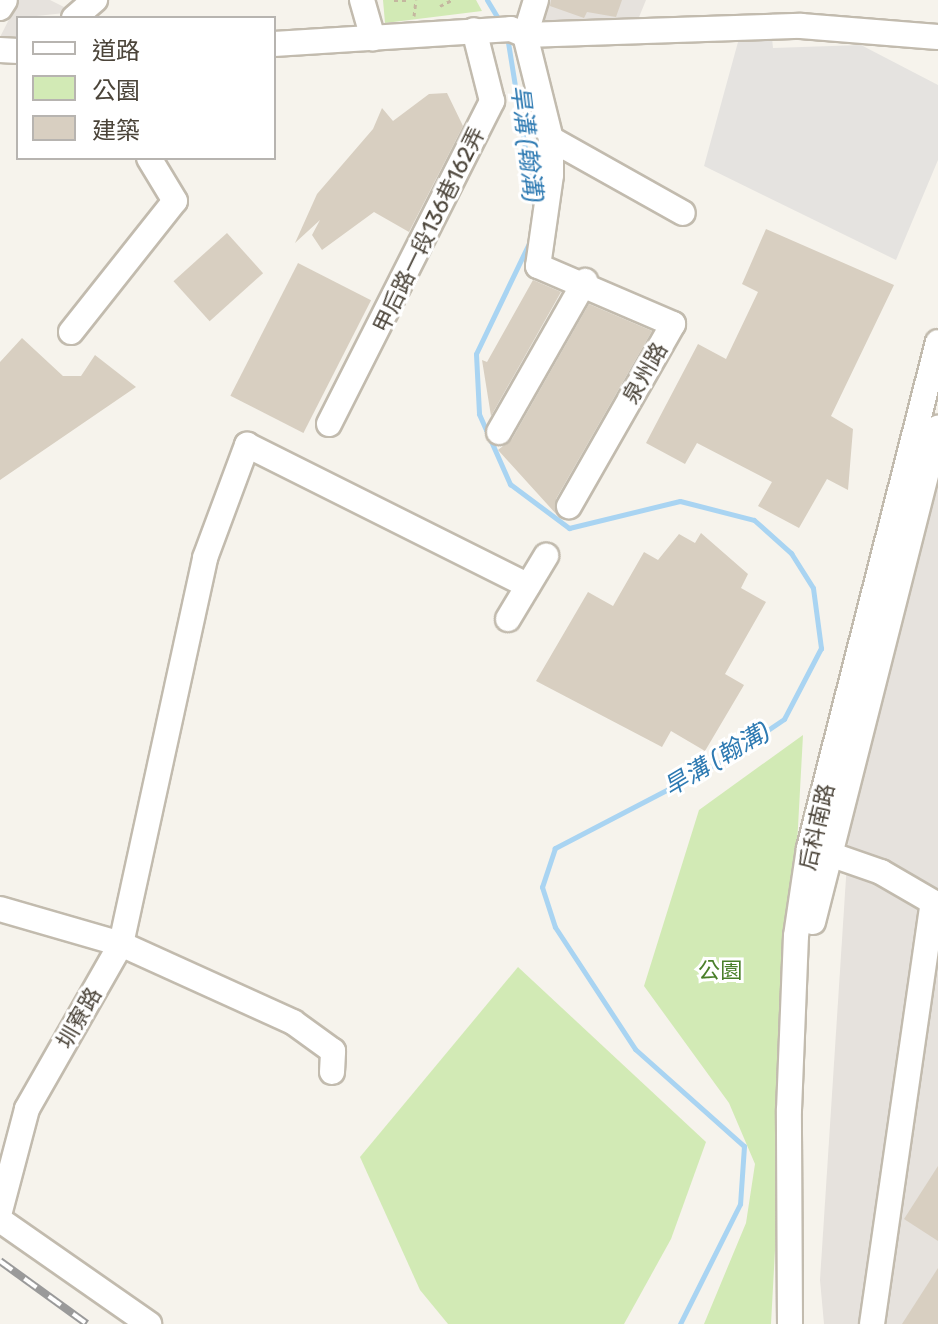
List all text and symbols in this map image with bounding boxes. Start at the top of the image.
legend [16,16,276,160]
text: 道路 [92,37,140,65]
text: 公園 [92,77,140,105]
water label: 旱溝 (翰溝) [505,84,547,204]
text: 建築 [92,117,140,145]
street label: 甲后路一段136巷162弄 [368,123,490,337]
street label: 泉州路 [617,338,673,408]
water label: 旱溝 (翰溝) [659,717,775,803]
street label: 后科南路 [794,781,840,873]
park label: 公園 [698,958,742,984]
street label: 圳寮路 [51,983,107,1053]

